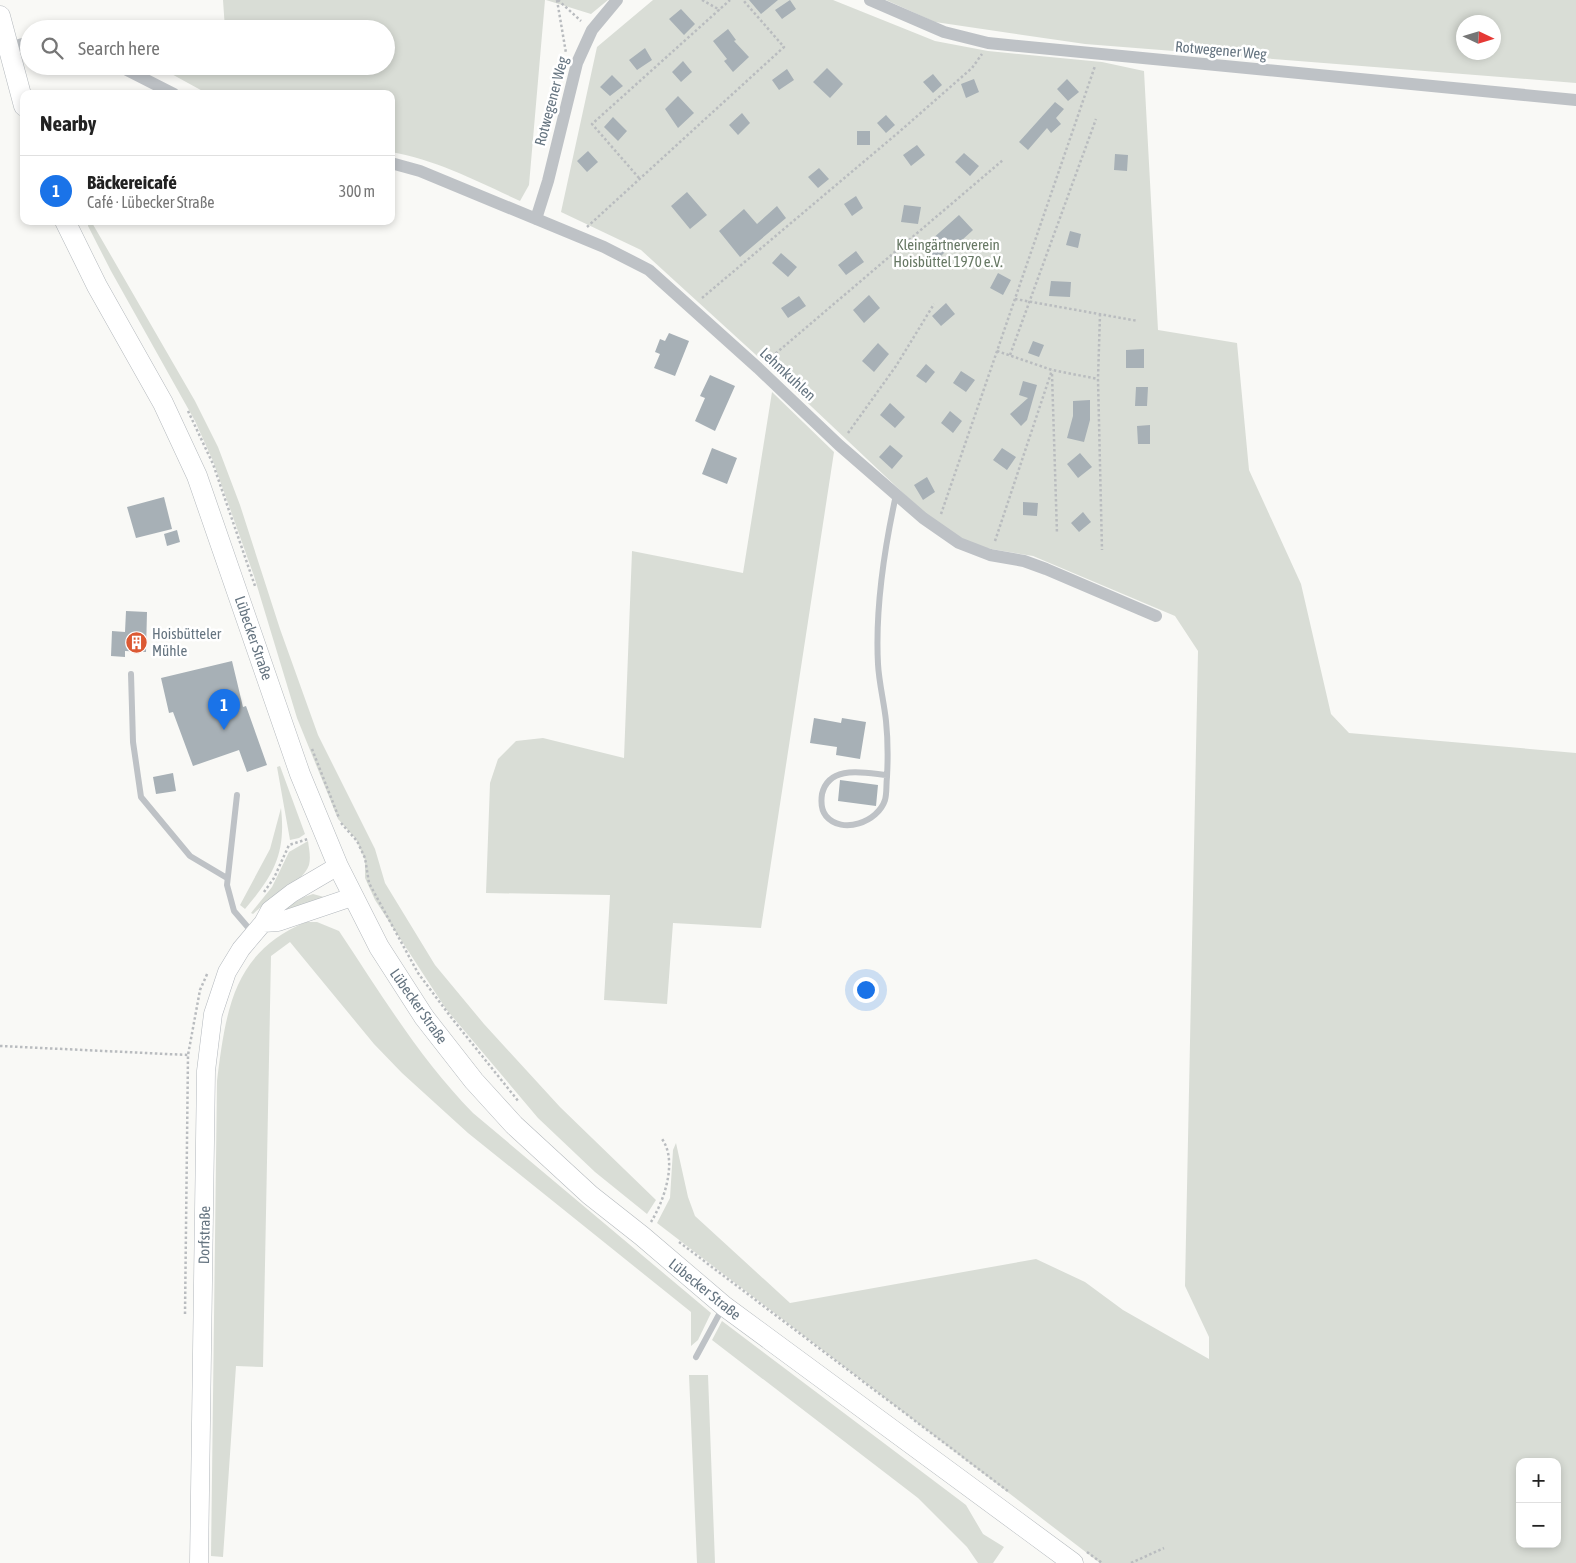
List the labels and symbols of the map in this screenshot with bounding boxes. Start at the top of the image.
north arrow [1456,15,1501,60]
street label: Rotwegener Weg [1175,38,1268,63]
street label: Rotwegener Weg [531,54,571,147]
park label: Kleingärtnerverein Hoisbüttel 1970 e.V. [893,236,1003,270]
street label: Lehmkuhlen [757,344,819,404]
street label: Lübecker Straße [232,594,276,682]
place label: Hoisbütteler Mühle [152,625,222,659]
building icon: Hoisbütteler Mühle [124,630,148,654]
pin: 1 [208,689,240,730]
street label: Lübecker Straße [387,965,451,1047]
your location [853,977,879,1003]
street label: Dorfstraße [195,1205,213,1264]
street label: Lübecker Straße [666,1255,745,1323]

